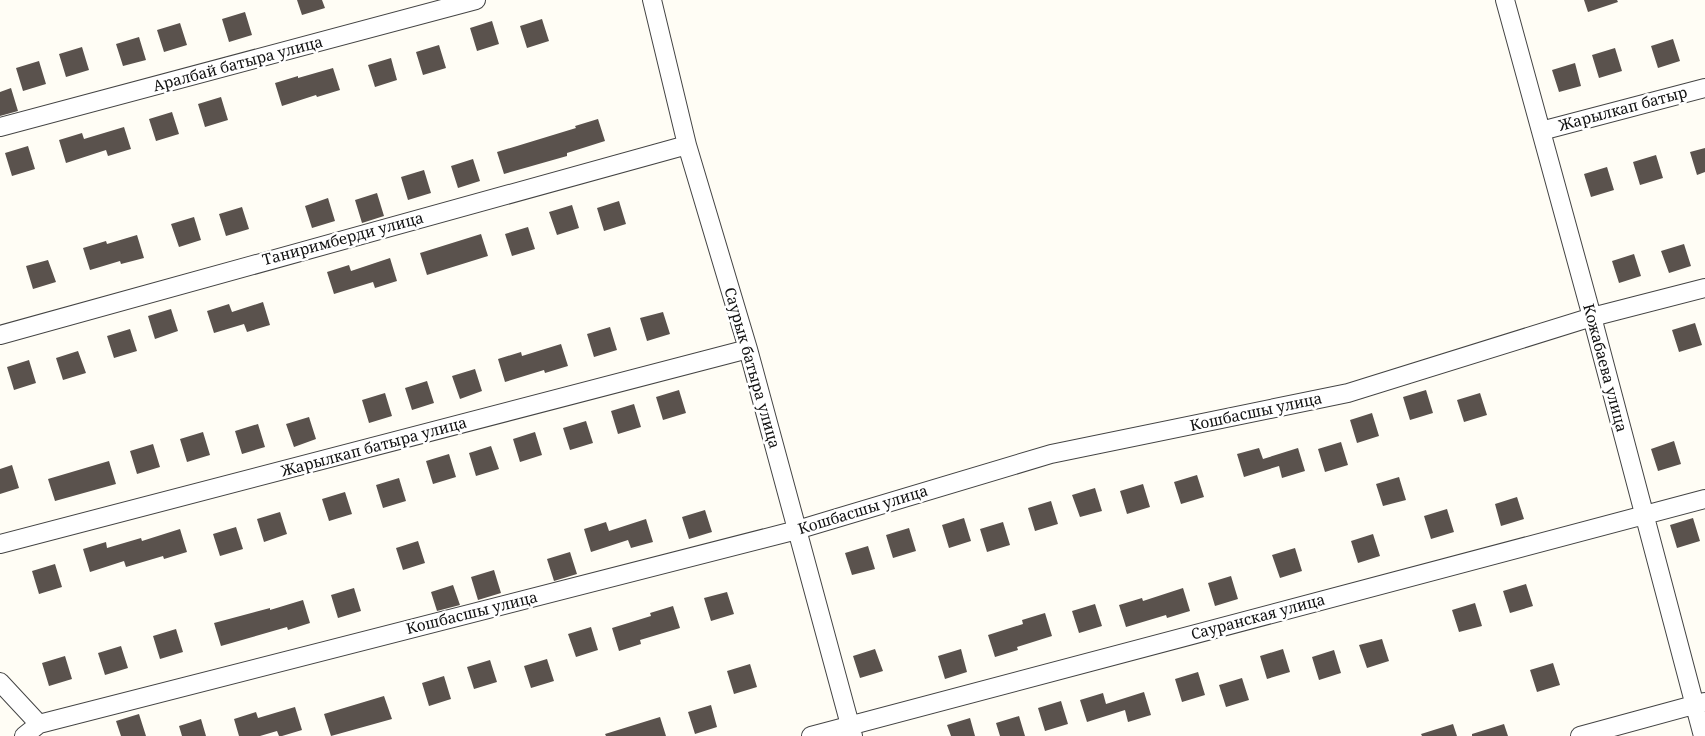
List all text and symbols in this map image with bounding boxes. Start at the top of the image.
street label: Аралбай батыра улица [151,31,325,95]
street label: Жарылкап батыр [1555,81,1689,135]
street label: Таниримберди улица [260,207,426,269]
street label: Саурык батыра улица [720,285,786,451]
street label: Кожабаева улица [1579,301,1633,434]
street label: Кошбасшы улица [1188,387,1324,435]
street label: Жарылкап батыра улица [278,412,469,481]
street label: Кошбасшы улица [795,480,930,538]
street label: Кошбасшы улица [404,586,540,638]
street label: Сауранская улица [1188,589,1327,644]

